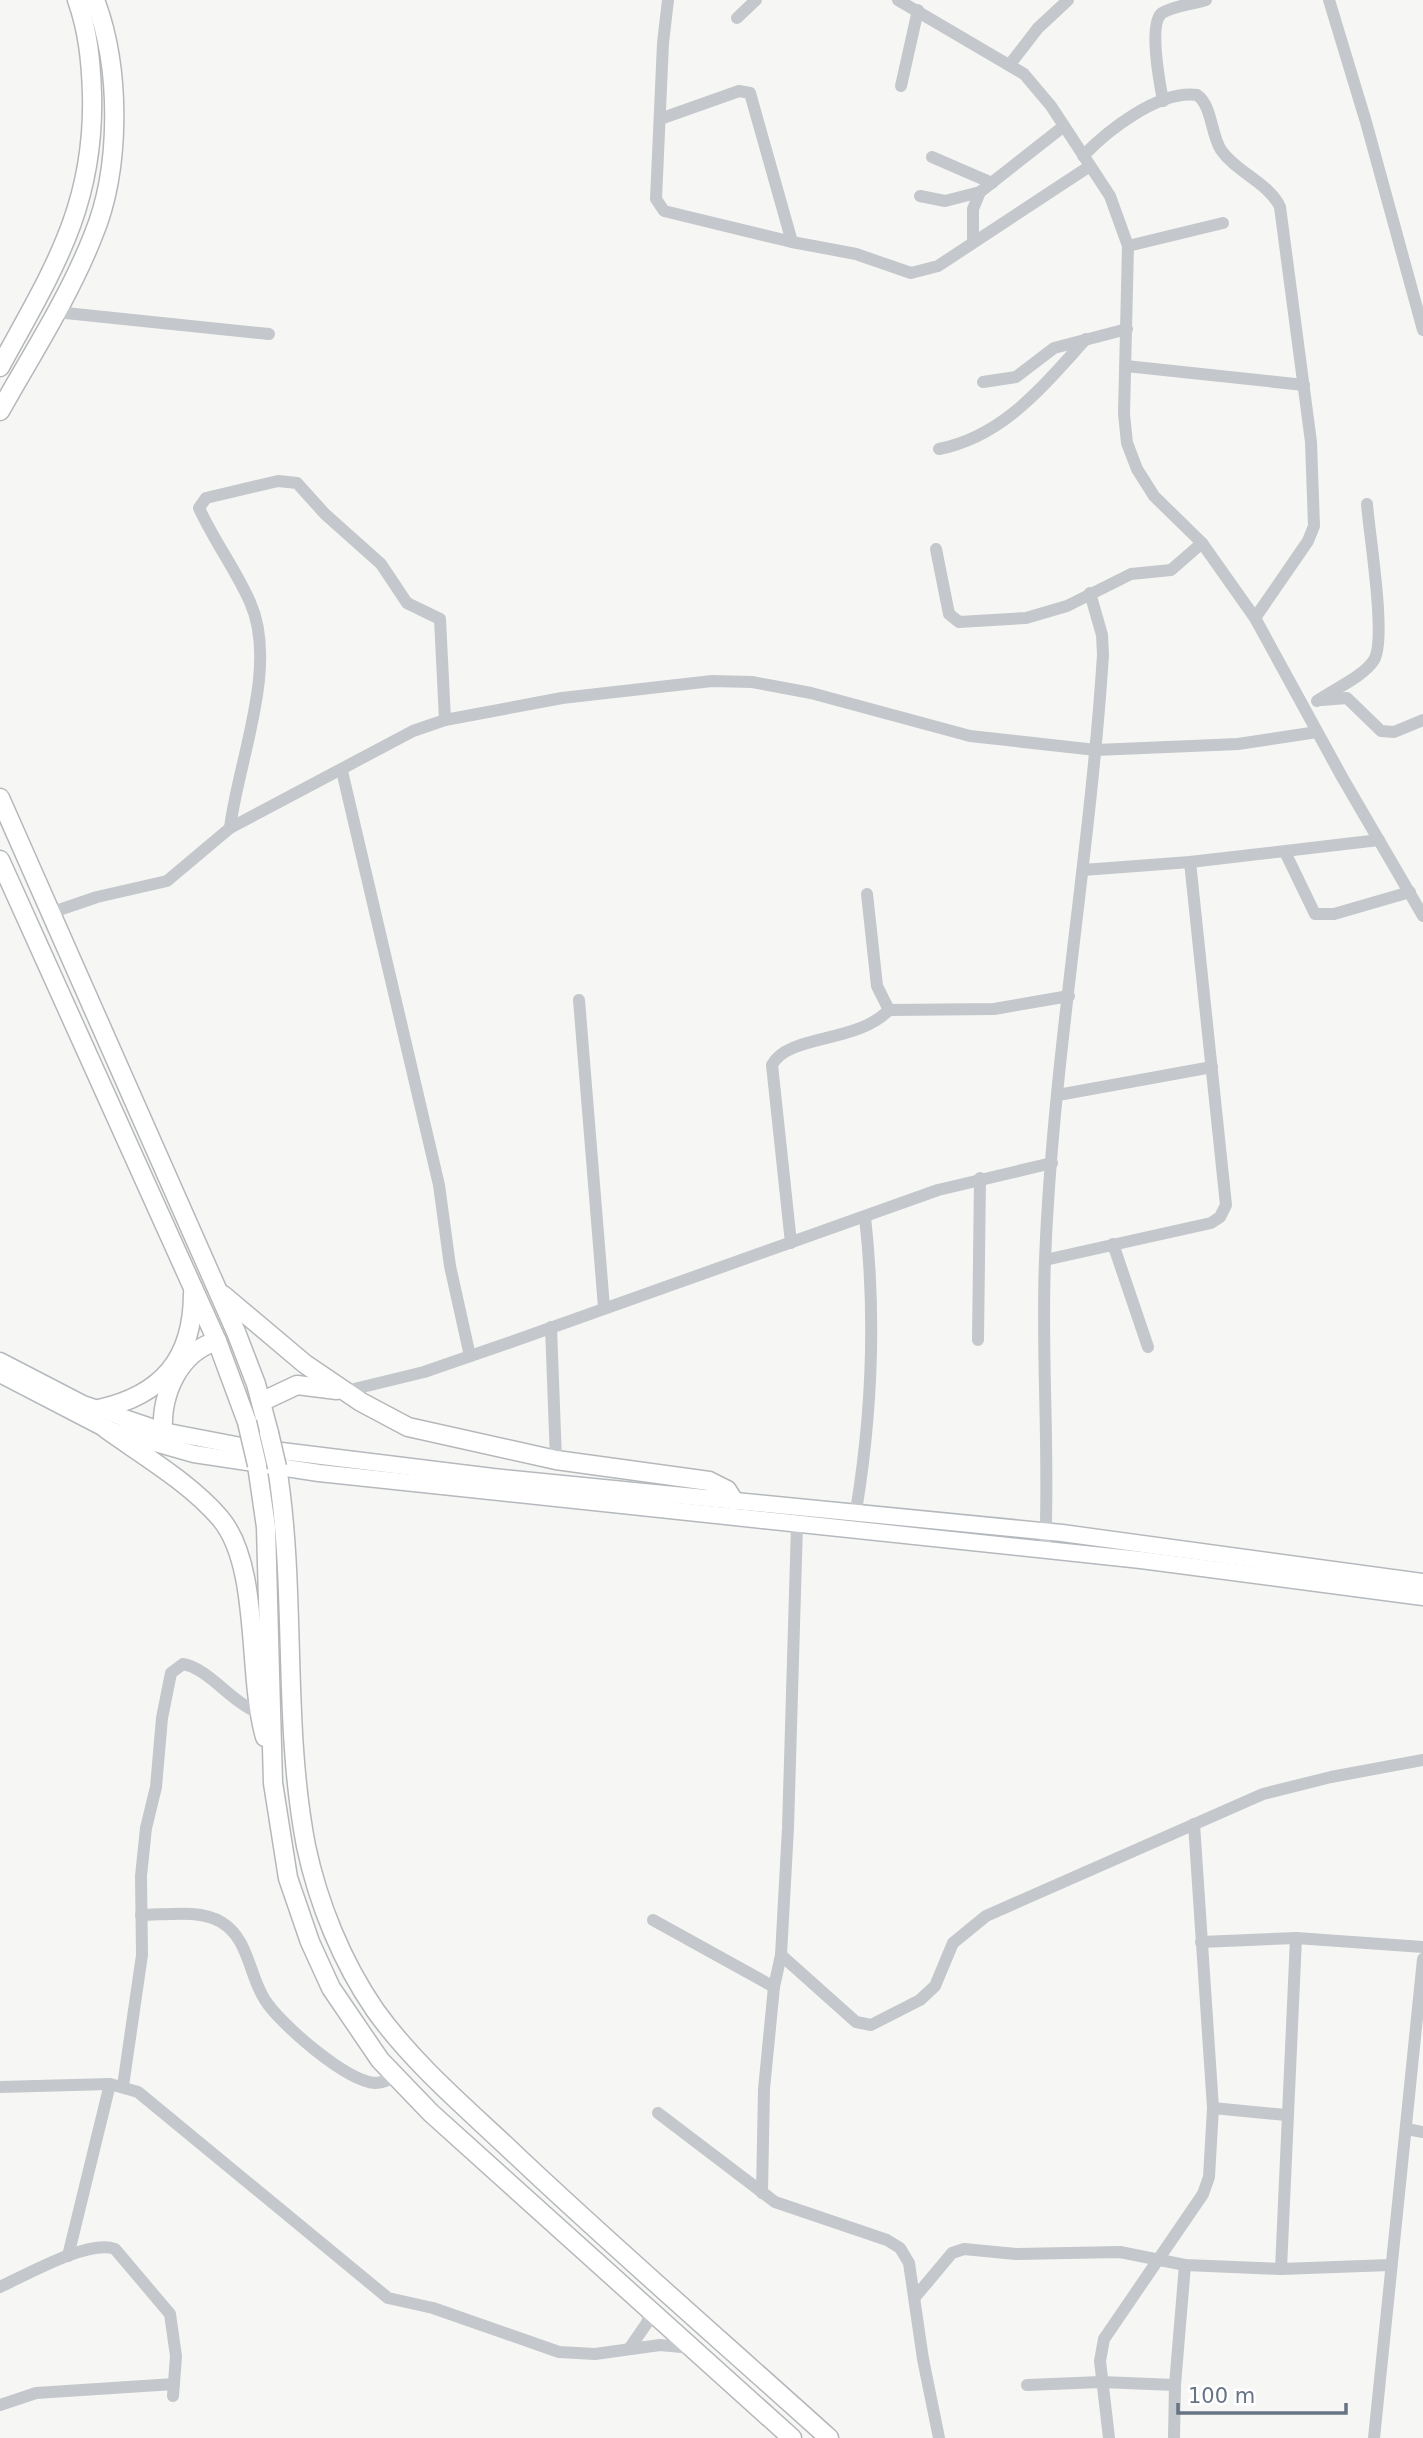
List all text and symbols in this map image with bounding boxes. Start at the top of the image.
scale bar [1178,2372,1346,2416]
text: 100 m [1188,2384,1255,2408]

